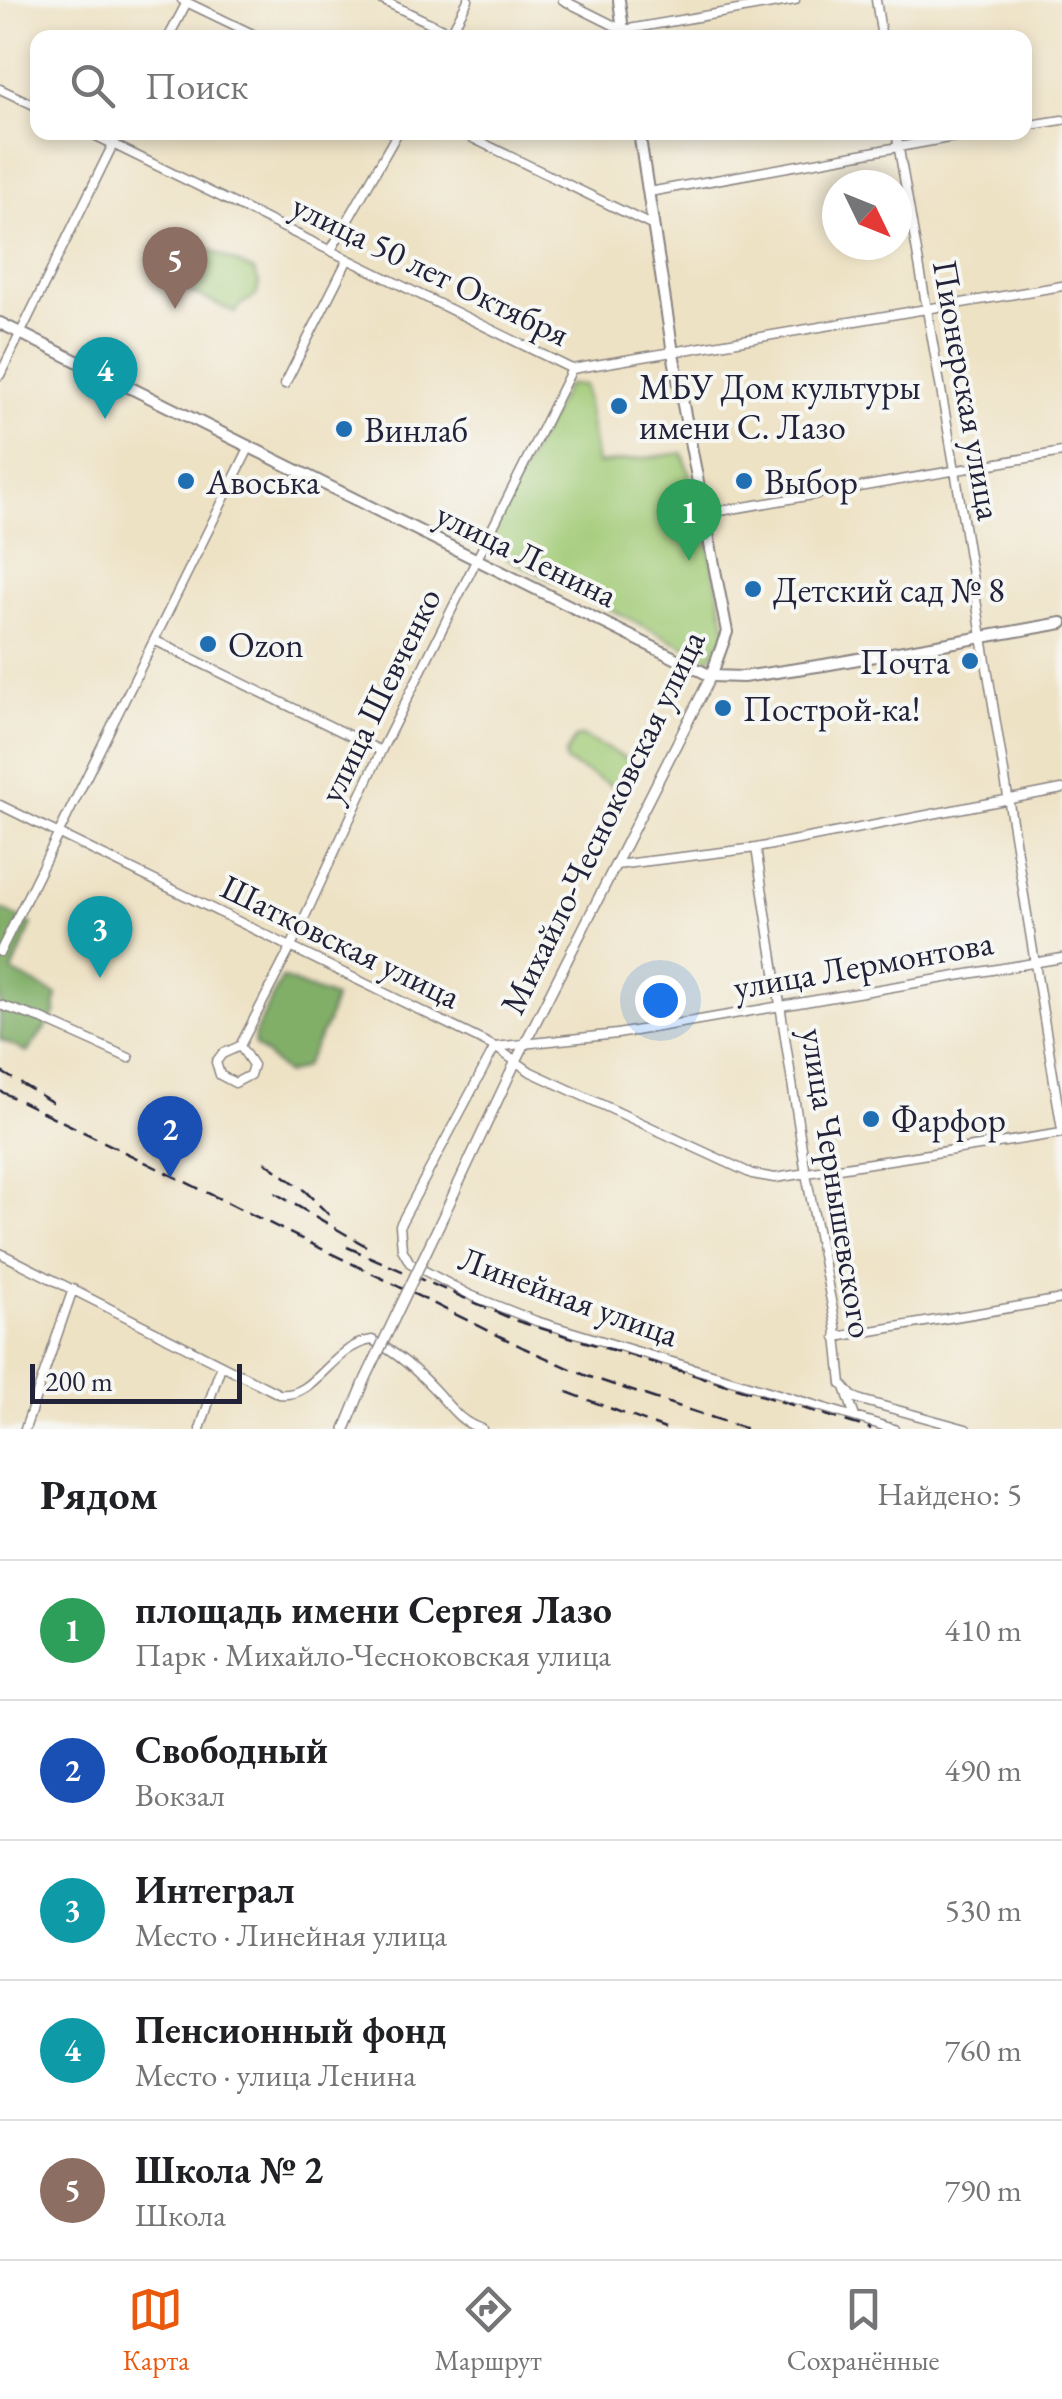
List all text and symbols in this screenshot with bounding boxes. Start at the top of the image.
search box [30,30,1032,140]
icon: search [65,58,120,113]
text: Поиск [145,61,248,110]
north arrow [822,170,912,260]
street label: улица 50 лет Октября [284,182,577,357]
pin: 5 [142,226,208,309]
street label: Пионерская улица [922,257,1013,524]
pin: 4 [72,336,138,419]
place label: МБУ Дом культуры имени С. Лазо [639,364,921,449]
marker: МБУ Дом культуры имени С. Лазо [608,395,630,417]
place label: Винлаб [364,407,468,452]
marker: Винлаб [333,418,355,440]
place label: Авоська [205,459,320,504]
place label: Выбор [764,459,858,505]
marker: Авоська [175,470,197,492]
marker: Выбор [733,470,755,492]
pin: 1 [656,478,722,561]
street label: улица Ленина [429,491,625,618]
place label: Детский сад № 8 [773,567,1005,612]
marker: Детский сад № 8 [742,578,764,600]
street label: улица Шевченко [307,580,451,810]
place label: Ozon [228,622,304,667]
street label: Михайло-Чесноковская улица [489,622,716,1022]
marker: Ozon [197,633,219,655]
place label: Почта [860,639,950,684]
marker: Почта [959,650,981,672]
place label: Построй-ка! [743,686,920,732]
marker: Построй-ка! [712,697,734,719]
street label: Шатковская улица [213,864,468,1019]
pin: 3 [68,896,132,978]
street label: улица Лермонтова [730,919,997,1010]
your location [635,975,686,1026]
street label: улица Чернышевского [790,1025,885,1341]
pin: 2 [138,1096,202,1178]
place label: Фарфор [891,1097,1006,1143]
marker: Фарфор [860,1108,882,1130]
street label: Линейная улица [453,1235,685,1357]
scale bar [30,1359,242,1404]
text: 200 m [45,1363,113,1399]
text: Рядом [40,1467,158,1522]
text: Найдено: 5 [877,1473,1022,1515]
text: площадь имени Сергея Лазо [135,1585,612,1634]
text: 1 [64,1609,81,1651]
text: 410 m [945,1609,1022,1651]
text: Парк · Михайло-Чесноковская улица [135,1634,611,1676]
text: Свободный [135,1725,328,1774]
text: 2 [64,1749,81,1791]
text: 490 m [945,1749,1022,1791]
text: Вокзал [135,1774,225,1816]
text: Интеграл [135,1865,295,1914]
text: 3 [64,1889,81,1931]
text: 530 m [945,1889,1022,1931]
text: Место · Линейная улица [135,1914,447,1956]
text: Пенсионный фонд [135,2005,446,2054]
text: 4 [64,2029,81,2071]
text: 760 m [945,2029,1022,2071]
text: Место · улица Ленина [135,2054,416,2096]
text: Школа № 2 [135,2145,323,2194]
text: 5 [64,2169,81,2211]
text: 790 m [945,2169,1022,2211]
text: Школа [135,2194,226,2236]
tab: Карта [123,2282,189,2378]
tab: Маршрут [434,2282,542,2378]
tab: Сохранённые [787,2282,939,2378]

